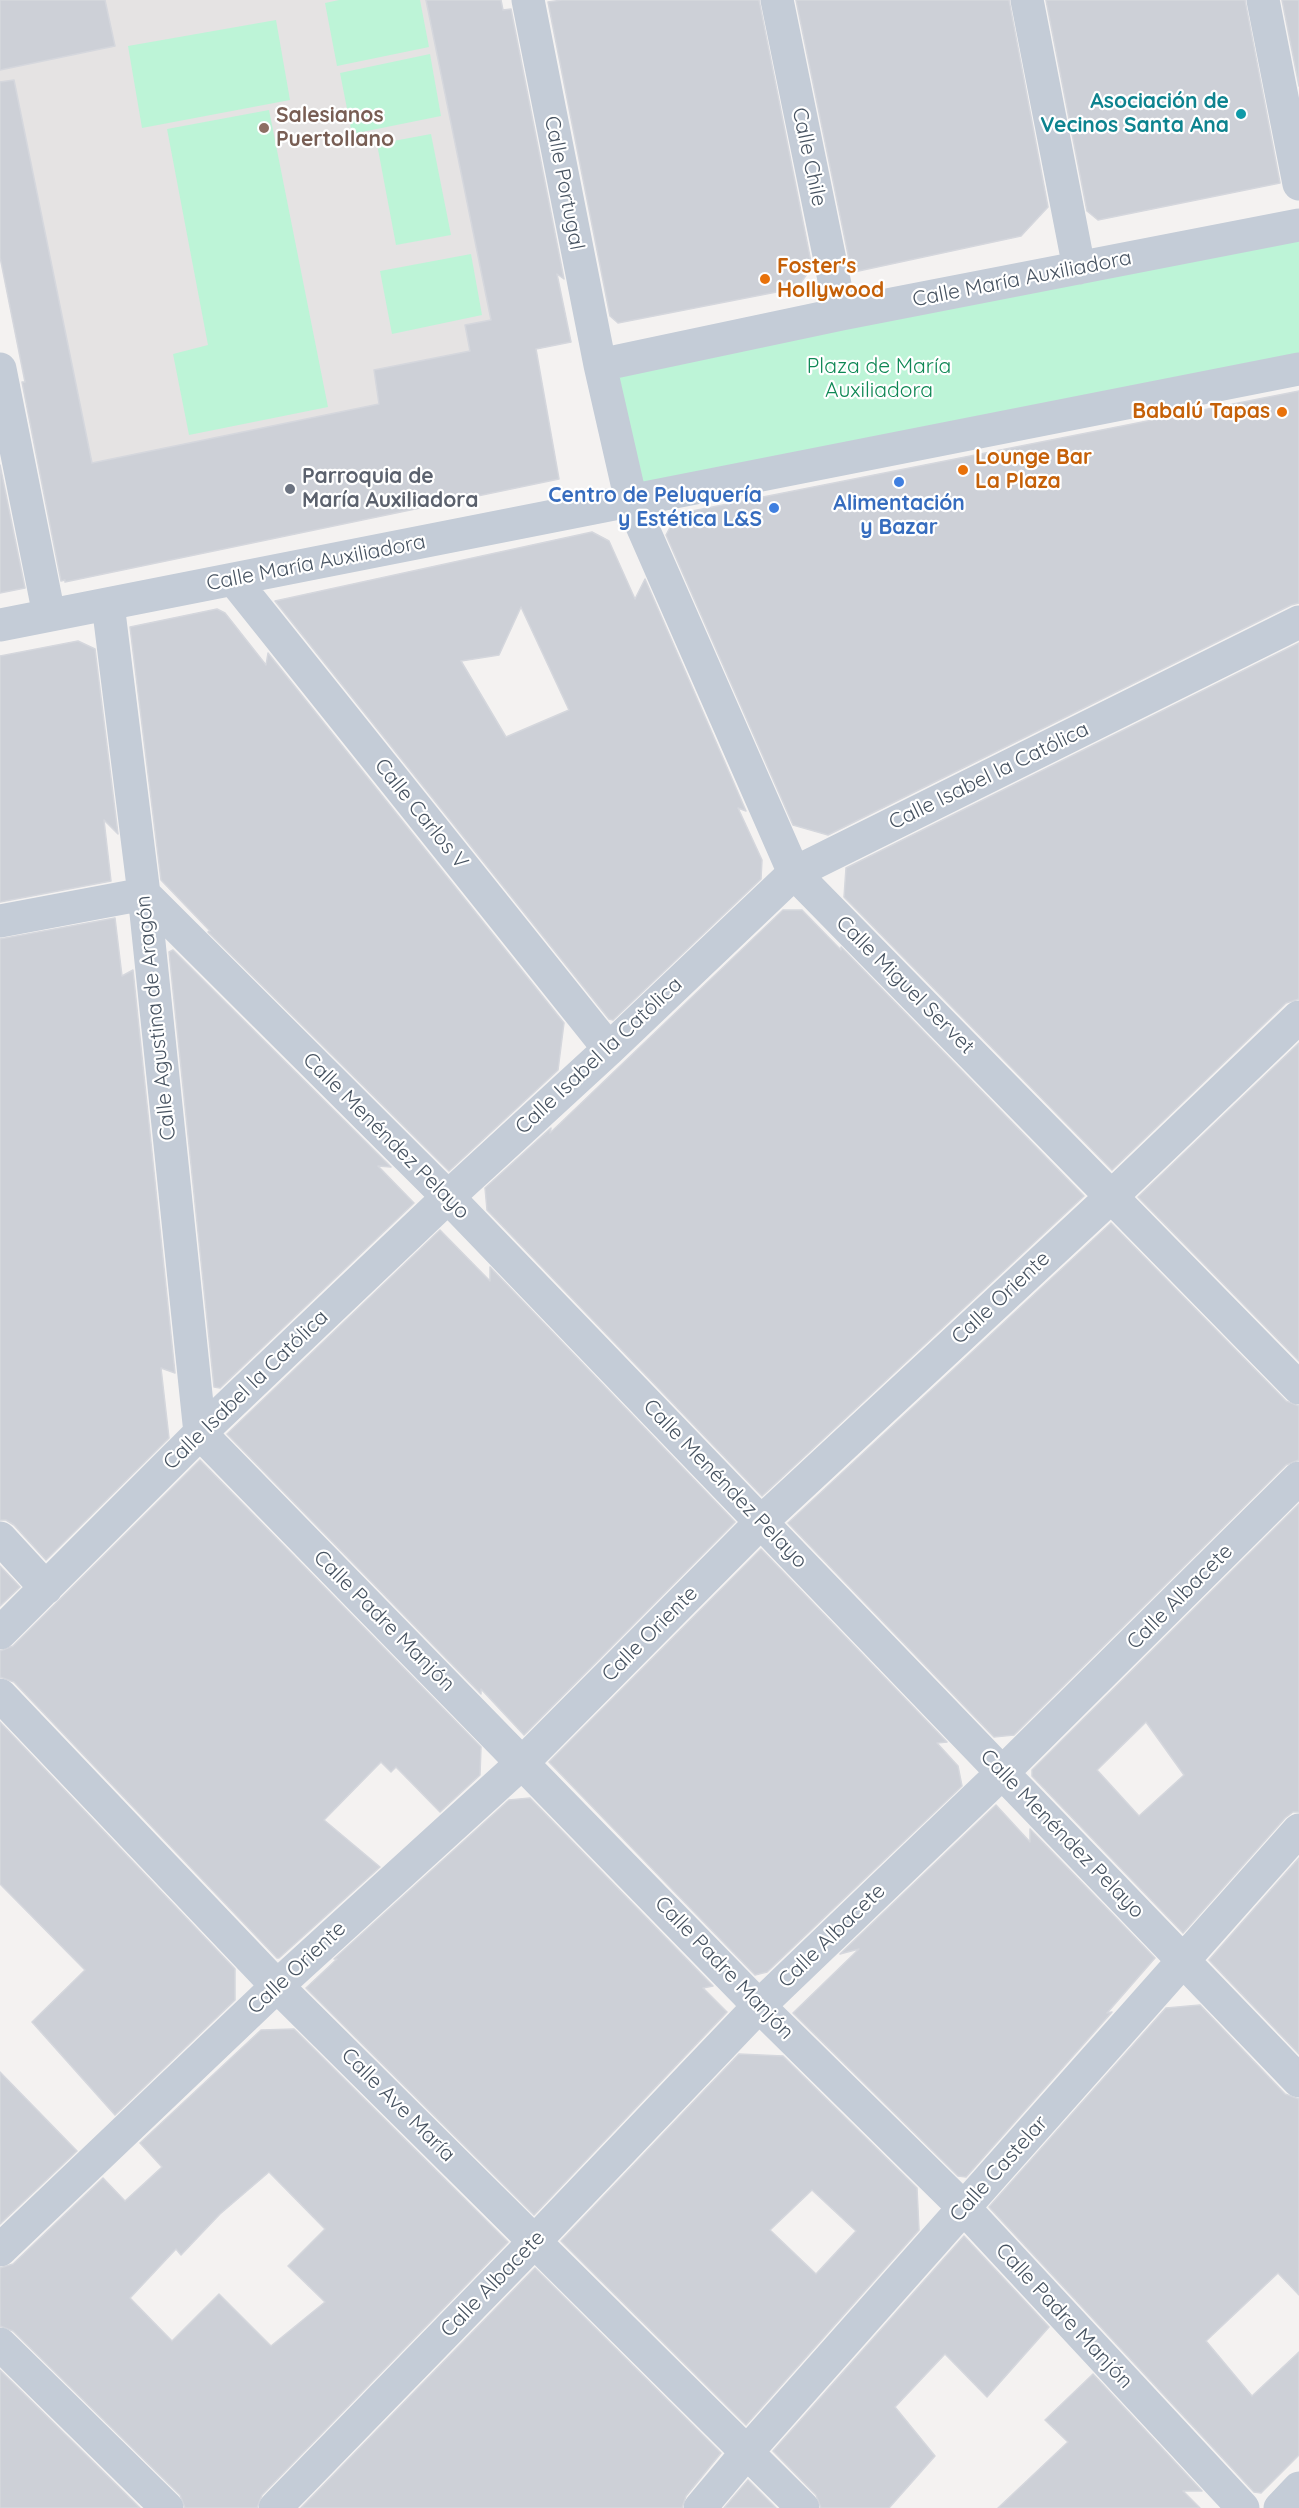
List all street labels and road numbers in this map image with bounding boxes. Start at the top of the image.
street label: Calle Chile [786,105,832,209]
street label: Calle Portugal [539,114,589,252]
street label: Calle María Auxiliadora [910,245,1134,313]
street label: Calle María Auxiliadora [204,529,428,597]
street label: Calle Isabel la Católica [885,717,1093,835]
street label: Calle Carlos V [369,754,473,874]
street label: Calle Agustina de Aragón [131,894,181,1142]
street label: Calle Miguel Servet [831,911,979,1059]
street label: Calle Isabel la Católica [510,972,688,1140]
street label: Calle Menéndez Pelayo [297,1047,475,1225]
street label: Calle Oriente [947,1246,1055,1350]
street label: Calle Isabel la Católica [158,1305,334,1475]
street label: Calle Menéndez Pelayo [638,1394,812,1574]
street label: Calle Albacete [1122,1539,1238,1655]
street label: Calle Padre Manjón [308,1545,460,1697]
street label: Calle Oriente [597,1581,703,1687]
street label: Calle Menéndez Pelayo [975,1744,1149,1924]
street label: Calle Albacete [773,1879,891,1993]
street label: Calle Padre Manjón [649,1891,799,2045]
street label: Calle Oriente [243,1916,351,2020]
street label: Calle Ave María [336,2043,460,2167]
street label: Calle Castelar [945,2111,1053,2227]
street label: Calle Albacete [436,2225,550,2343]
street label: Calle Padre Manjón [990,2238,1138,2394]

